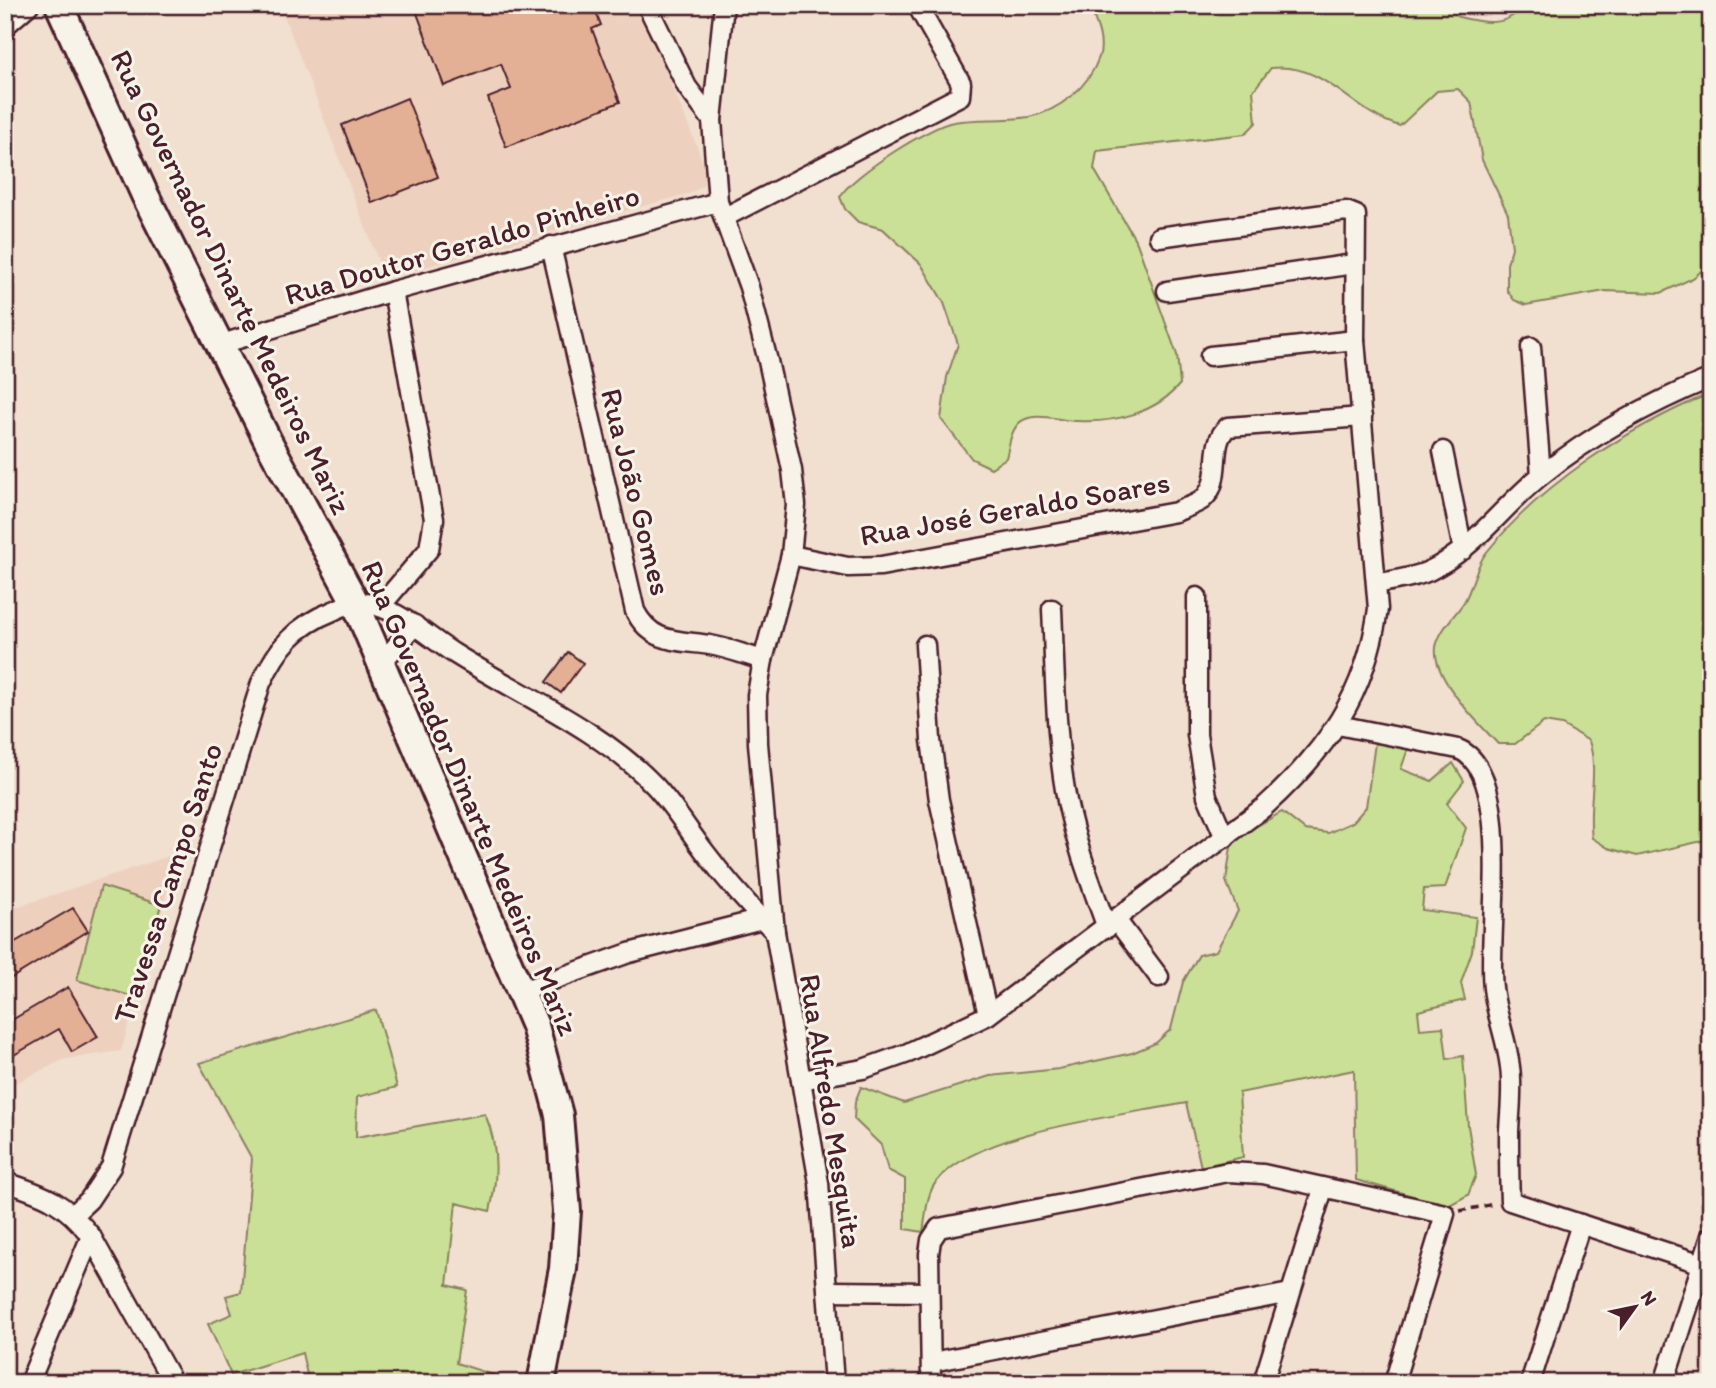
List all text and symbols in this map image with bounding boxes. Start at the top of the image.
street label: Rua Governador Dinarte Medeiros Mariz [103,43,360,520]
street label: Rua Doutor Geraldo Pinheiro [280,176,643,313]
street label: Rua João Gomes [593,385,680,599]
street label: Rua José Geraldo Soares [857,463,1173,554]
street label: Rua Governador Dinarte Medeiros Mariz [353,555,588,1041]
street label: Travessa Campo Santo [105,738,230,1028]
street label: Rua Alfredo Mesquita [792,971,871,1251]
north arrow [1600,1272,1670,1342]
text: N [1636,1286,1662,1310]

